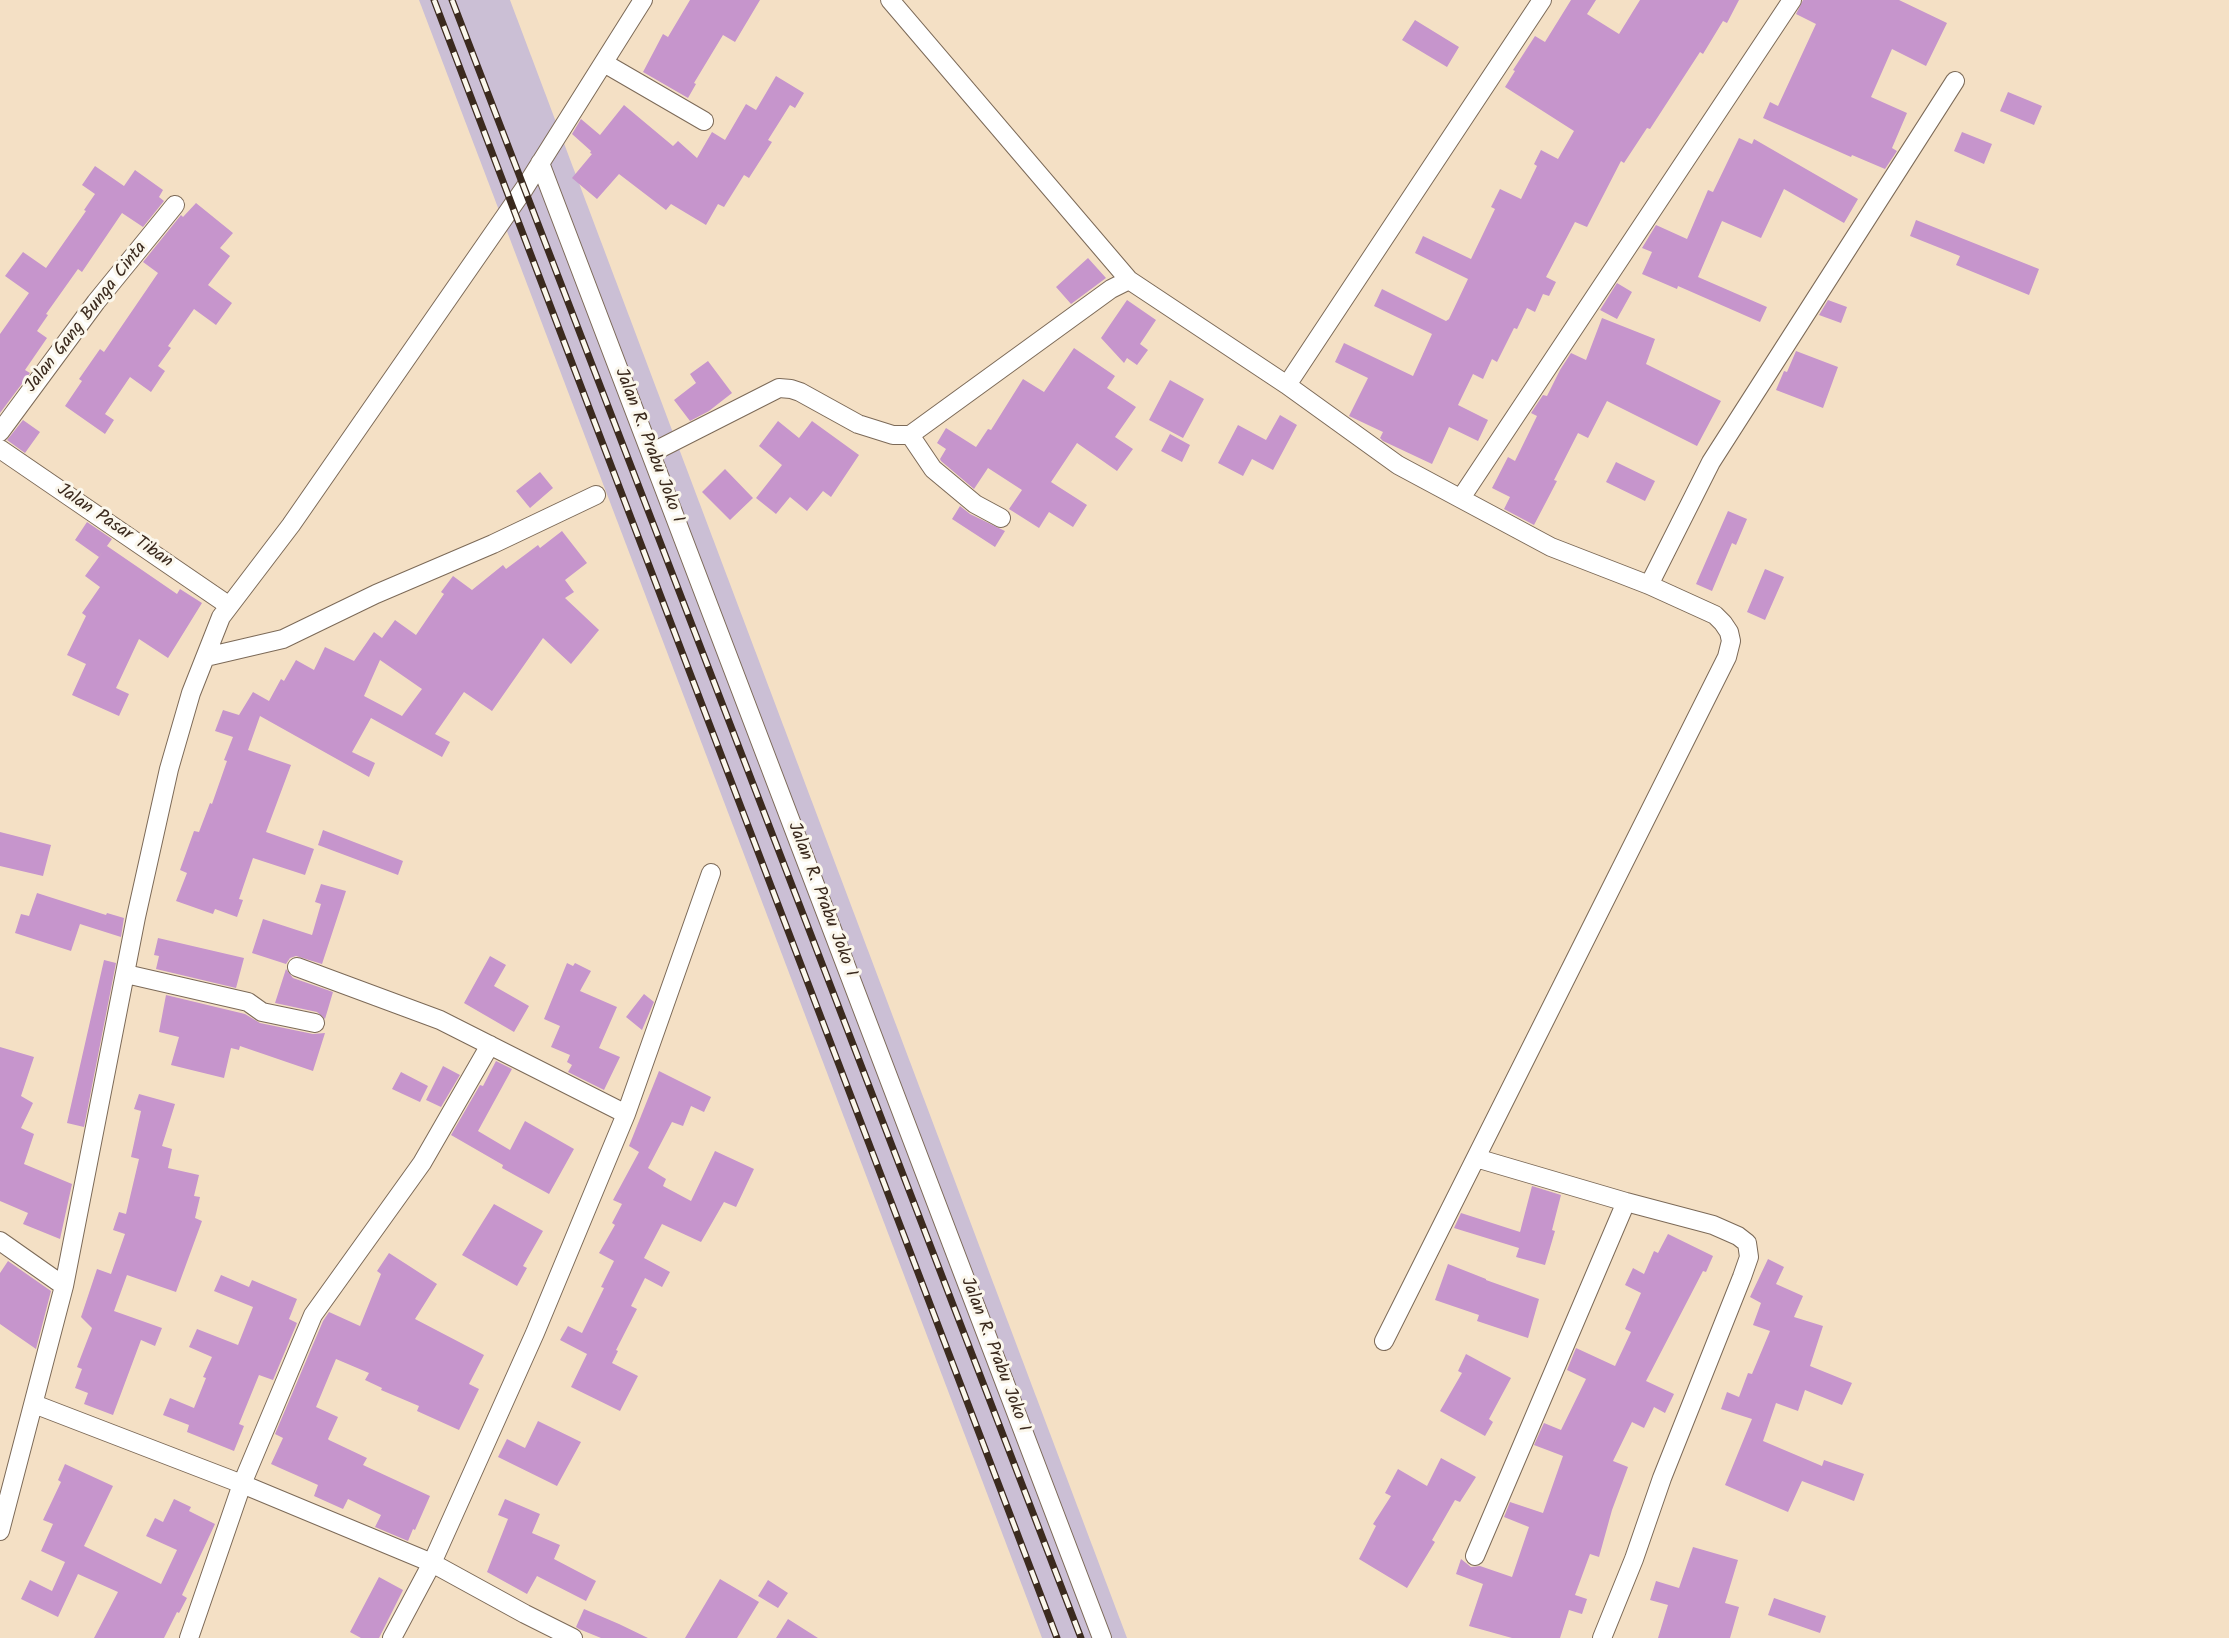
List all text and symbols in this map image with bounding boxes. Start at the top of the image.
street label: Jalan Gang Bunga Cinta [21,238,153,398]
street label: Jalan R. Prabu Joko I [609,366,687,526]
street label: Jalan Pasar Tiban [52,480,176,574]
street label: Jalan R. Prabu Joko I [782,820,860,980]
street label: Jalan R. Prabu Joko I [955,1275,1033,1435]

